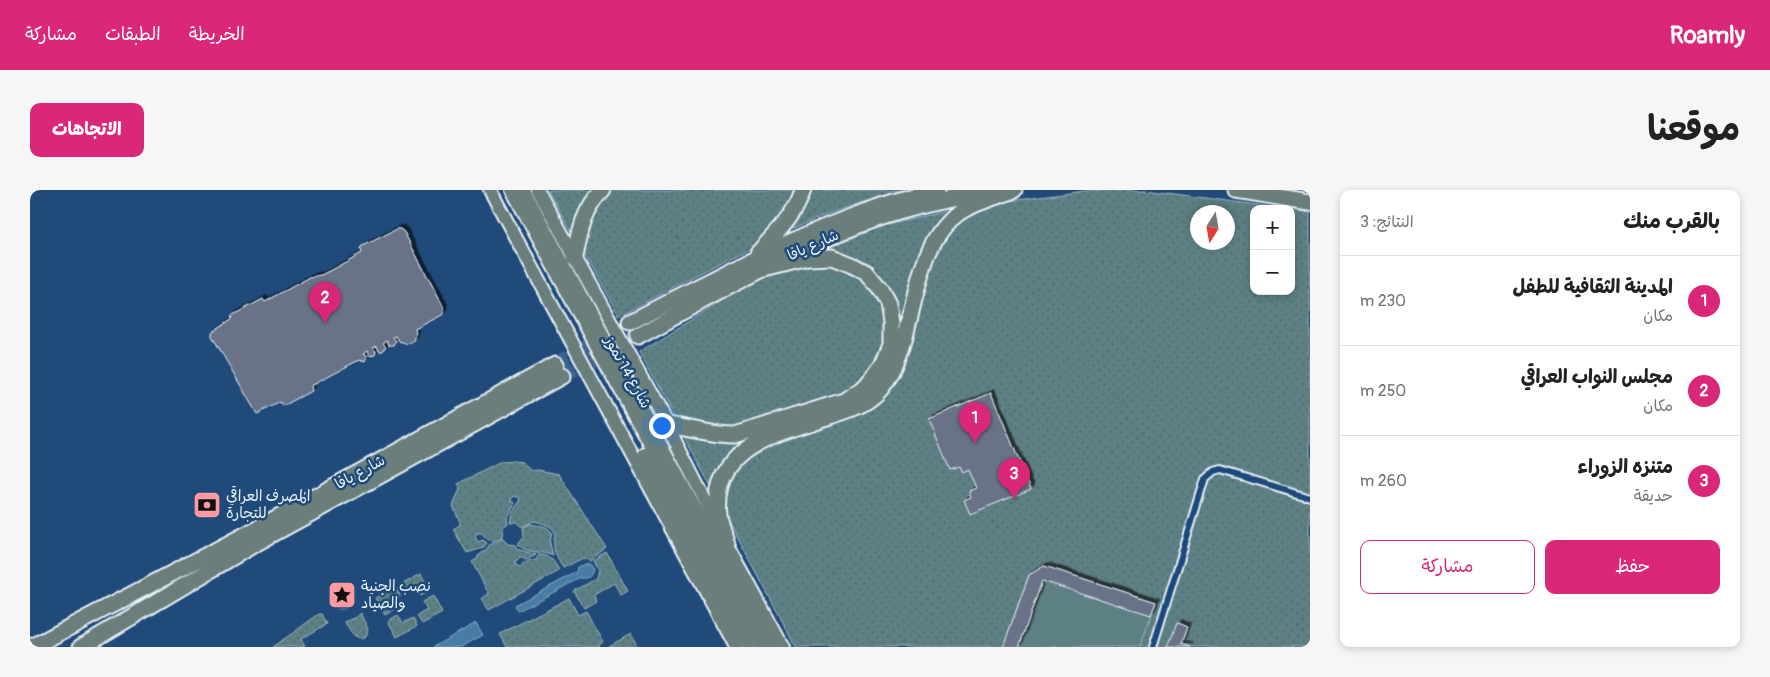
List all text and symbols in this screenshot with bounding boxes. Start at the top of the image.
text: Roamly [1670,21,1745,50]
text: مشاركة [25,23,77,46]
text: الطبقات [105,23,161,46]
text: الخريطة [189,23,245,46]
button: الاتجاهات [30,103,144,157]
text: موقعنا [1647,107,1740,151]
north arrow [1190,205,1235,250]
map controls [1250,205,1295,295]
button: + [1250,205,1295,250]
text: بالقرب منك [1623,208,1720,235]
text: النتائج: 3 [1360,212,1414,232]
street label: شارع يافا [784,226,842,265]
button: − [1250,250,1295,295]
text: المدينة الثقافية للطفل [1513,275,1673,299]
pin: 2 [309,282,341,323]
text: 230 m [1360,291,1406,311]
text: 1 [1701,291,1707,311]
text: مكان [1643,306,1673,326]
street label: شارع 14 تموز [599,332,655,412]
text: مجلس النواب العراقي [1521,365,1673,389]
text: 250 m [1360,381,1406,401]
text: 2 [1700,381,1708,401]
text: مكان [1643,396,1673,416]
pin: 1 [959,402,991,443]
your location [649,413,675,439]
street label: شارع يافا [332,451,389,494]
text: متنزه الزوراء [1577,455,1673,479]
pin: 3 [998,458,1030,499]
text: 260 m [1360,471,1407,491]
text: 3 [1700,471,1708,491]
place label: المصرف العراقي للتجارة [226,485,310,523]
text: حديقة [1634,486,1673,506]
bank icon: المصرف العراقي للتجارة [192,490,222,520]
button: مشاركة [1360,540,1535,594]
button: حفظ [1545,540,1720,594]
place label: نصب الجنية والصياد [361,577,431,613]
place icon: نصب الجنية والصياد [327,580,357,610]

